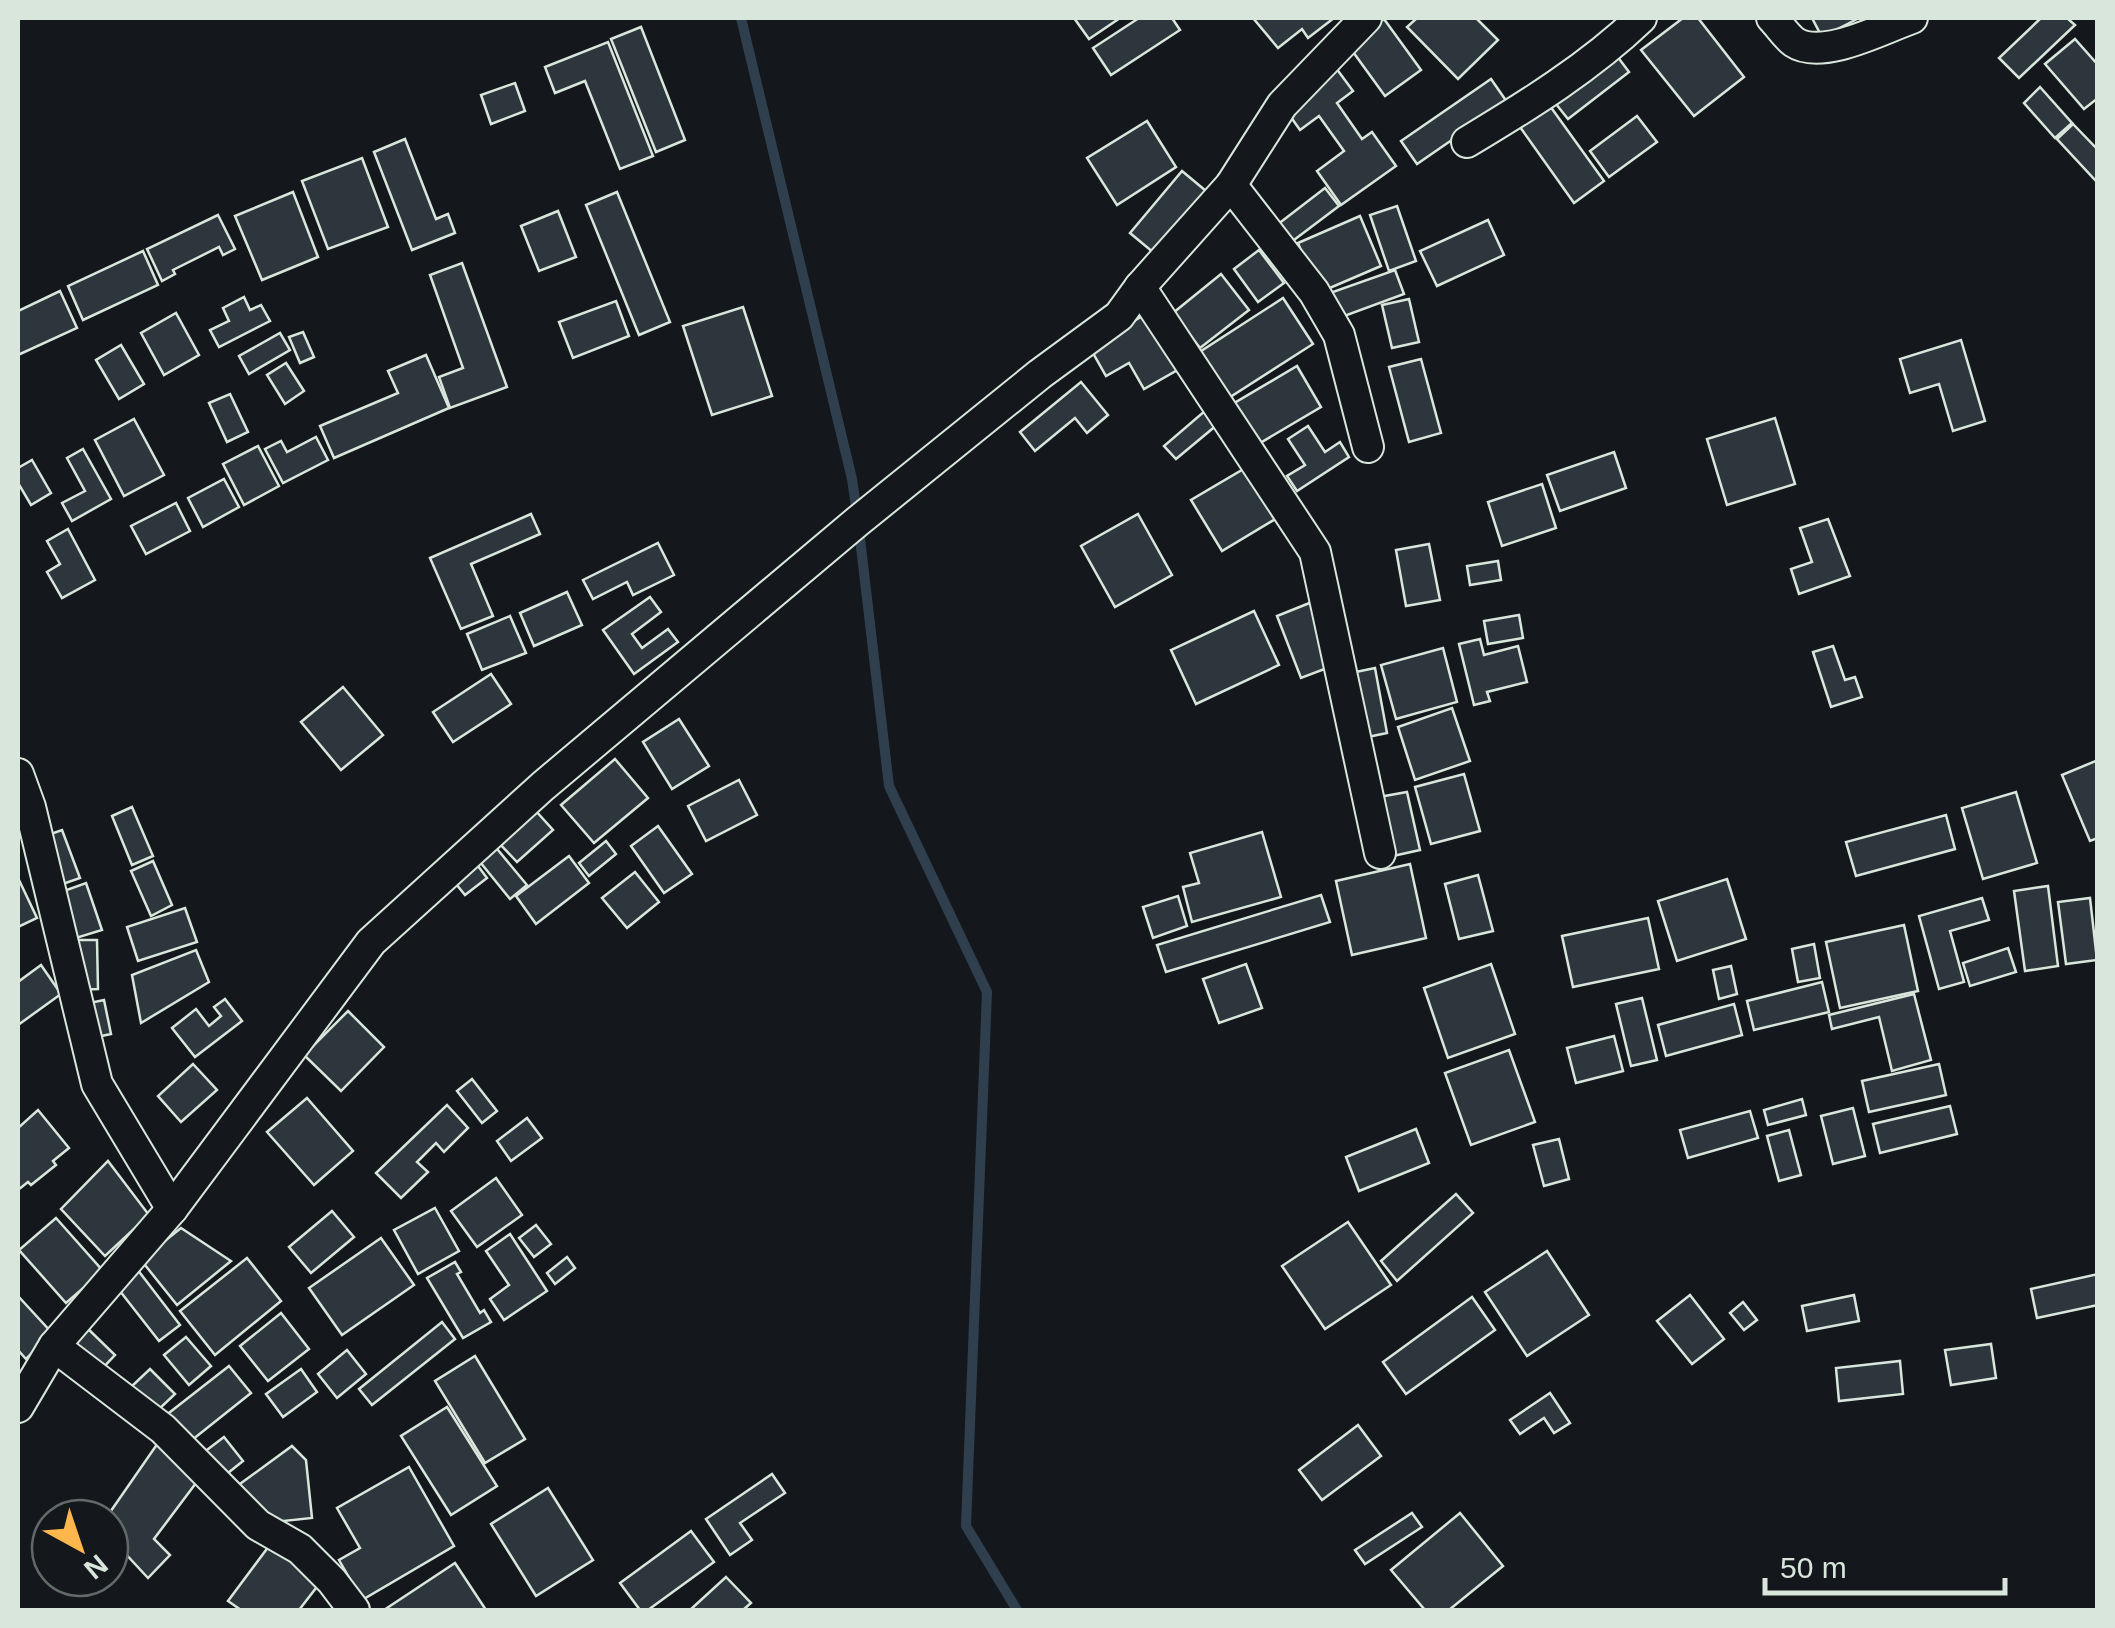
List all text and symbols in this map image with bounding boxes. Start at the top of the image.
north arrow [30,1498,130,1598]
scale bar [1765,1533,2005,1595]
text: N [78,1548,113,1585]
text: 50 m [1780,1551,1847,1584]

